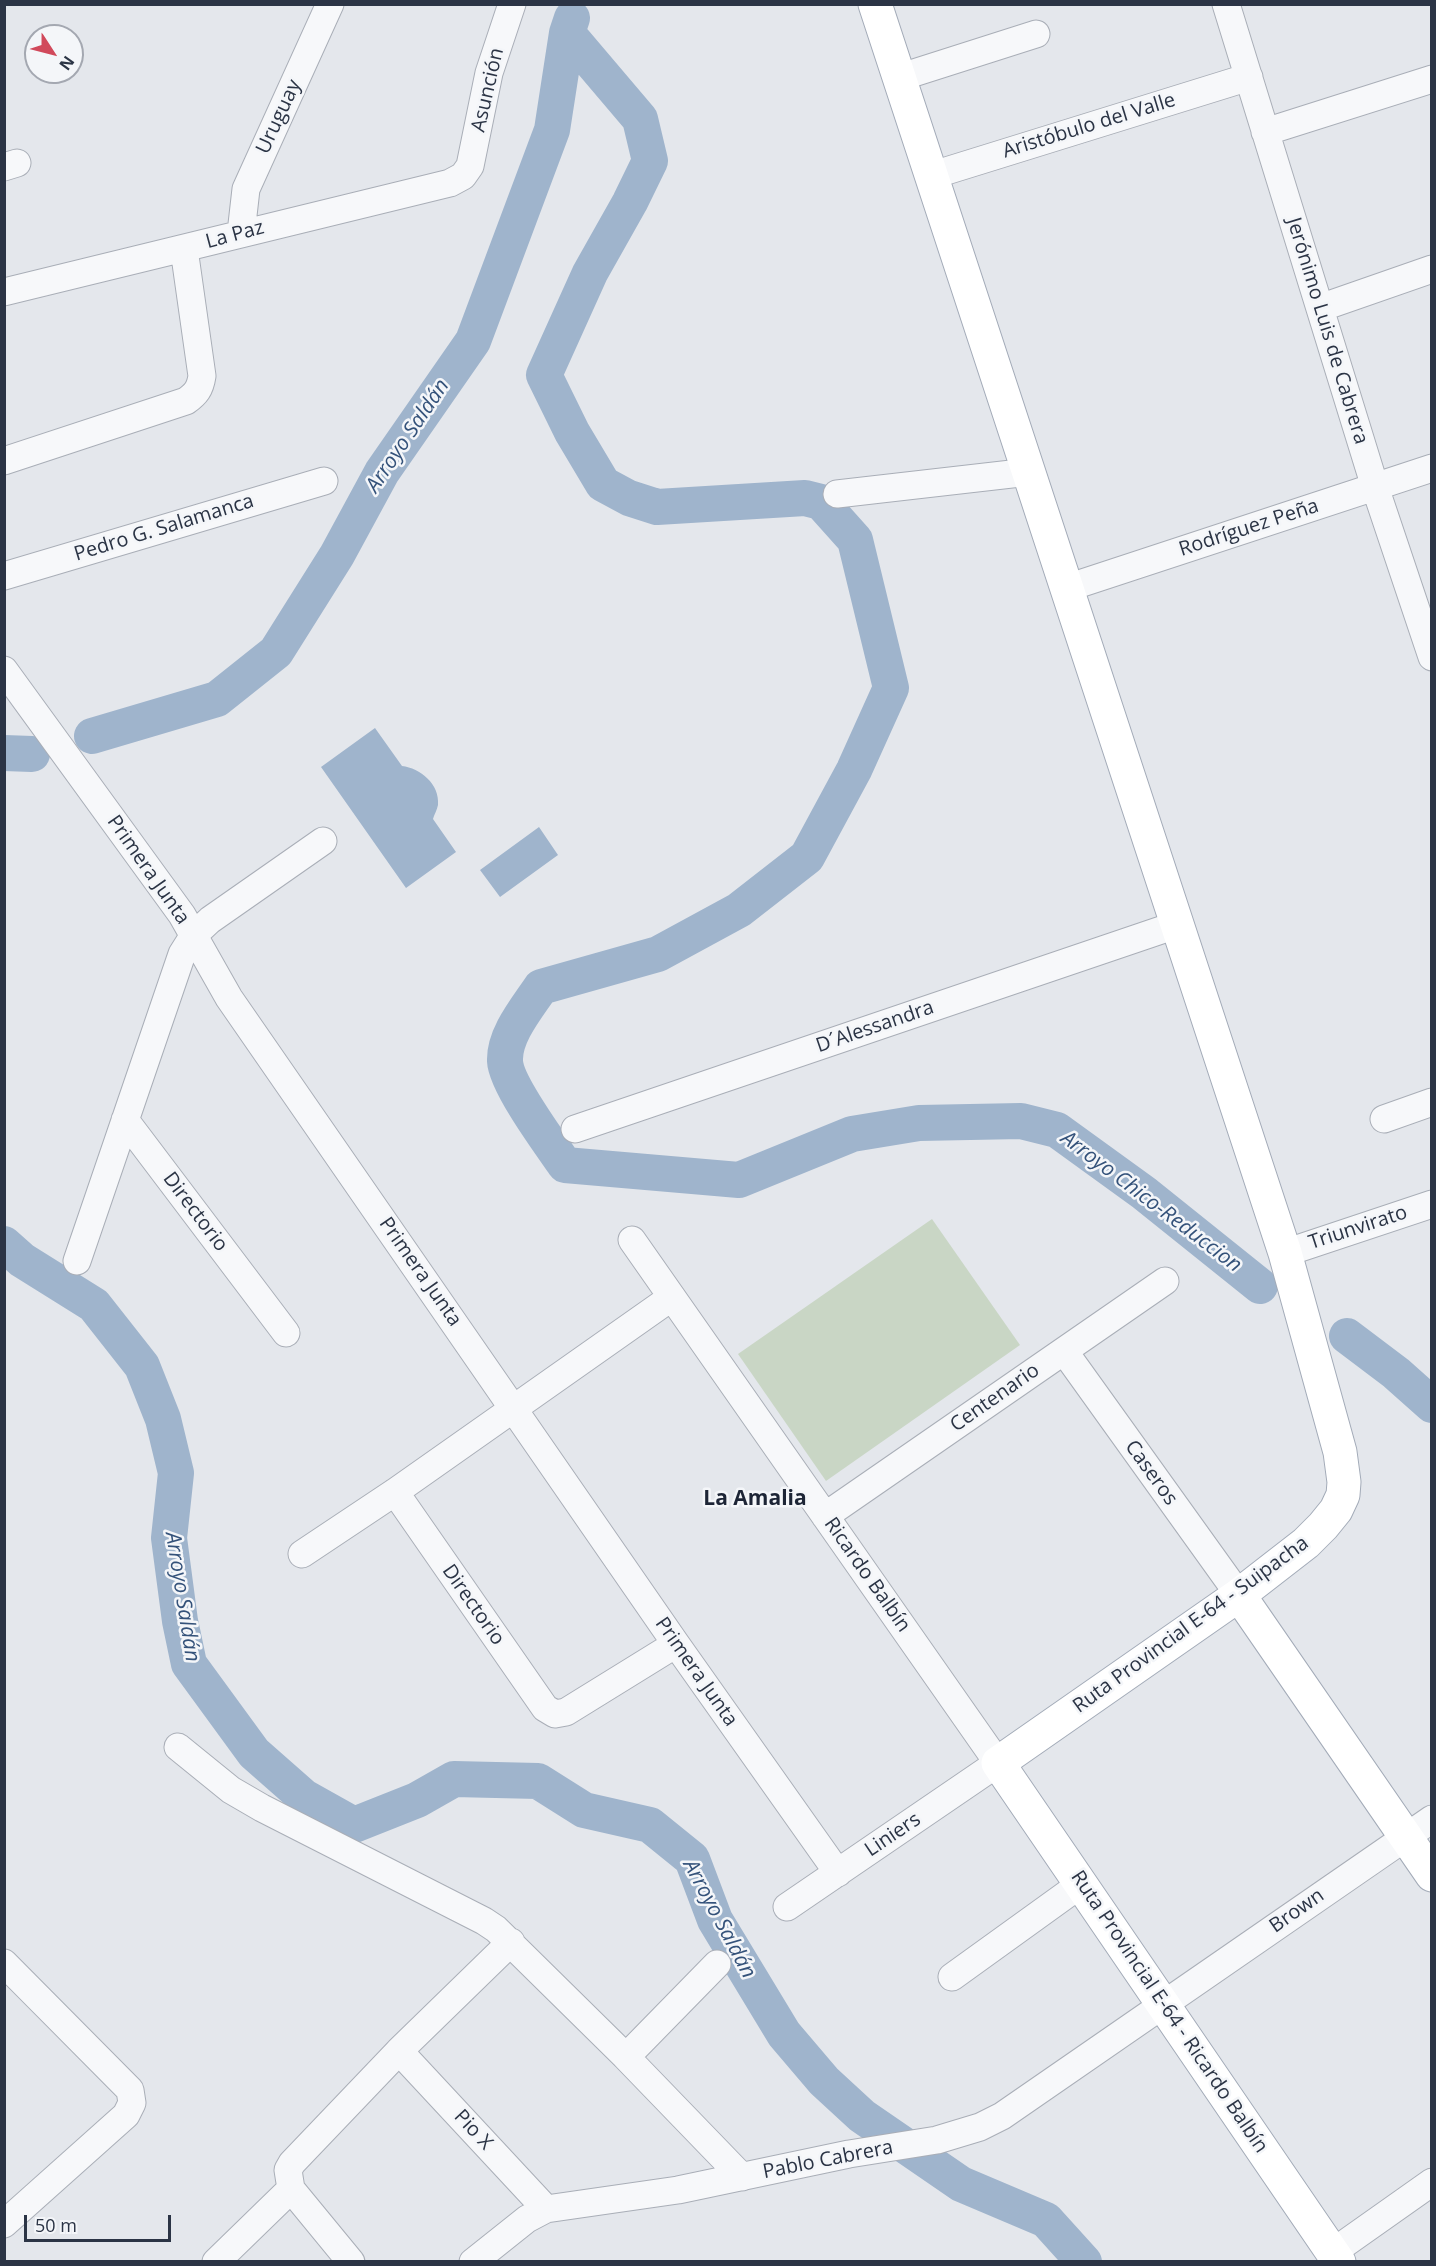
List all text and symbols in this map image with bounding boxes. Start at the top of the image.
north arrow [24,24,84,84]
street label: Asunción [467,46,509,134]
text: N [54,52,80,75]
street label: Uruguay [251,76,307,158]
street label: Aristóbulo del Valle [1000,88,1178,164]
street label: Jerónimo Luis de Cabrera [1281,215,1373,447]
street label: La Paz [203,216,267,254]
water label: Arroyo Saldán [361,375,455,497]
street label: Pedro G. Salamanca [71,489,257,567]
street label: Rodríguez Peña [1176,494,1322,562]
street label: Primera Junta [102,811,194,929]
street label: D´Alessandra [813,996,937,1058]
water label: Arroyo Chico-Reduccion [1056,1126,1246,1278]
street label: Directorio [157,1168,233,1256]
street label: Triunvirato [1306,1201,1410,1255]
street label: Primera Junta [374,1213,466,1331]
street label: Centenario [946,1359,1044,1437]
street label: Caseros [1119,1436,1183,1510]
district label: La Amalia [703,1486,807,1512]
street label: Ricardo Balbín [819,1513,915,1637]
water label: Arroyo Saldán [159,1530,205,1664]
street label: Ruta Provincial E-64 - Suipacha [1068,1531,1314,1719]
street label: Directorio [437,1560,509,1650]
street label: Primera Junta [650,1613,742,1731]
street label: Liniers [861,1808,925,1862]
water label: Arroyo Saldán [677,1855,761,1983]
street label: Ruta Provincial E-64 - Ricardo Balbín [1065,1866,1273,2158]
street label: Brown [1265,1884,1329,1938]
street label: Pio X [449,2105,497,2155]
street label: Pablo Cabrera [761,2136,895,2184]
scale bar [27,2203,174,2241]
text: 50 m [35,2213,77,2237]

